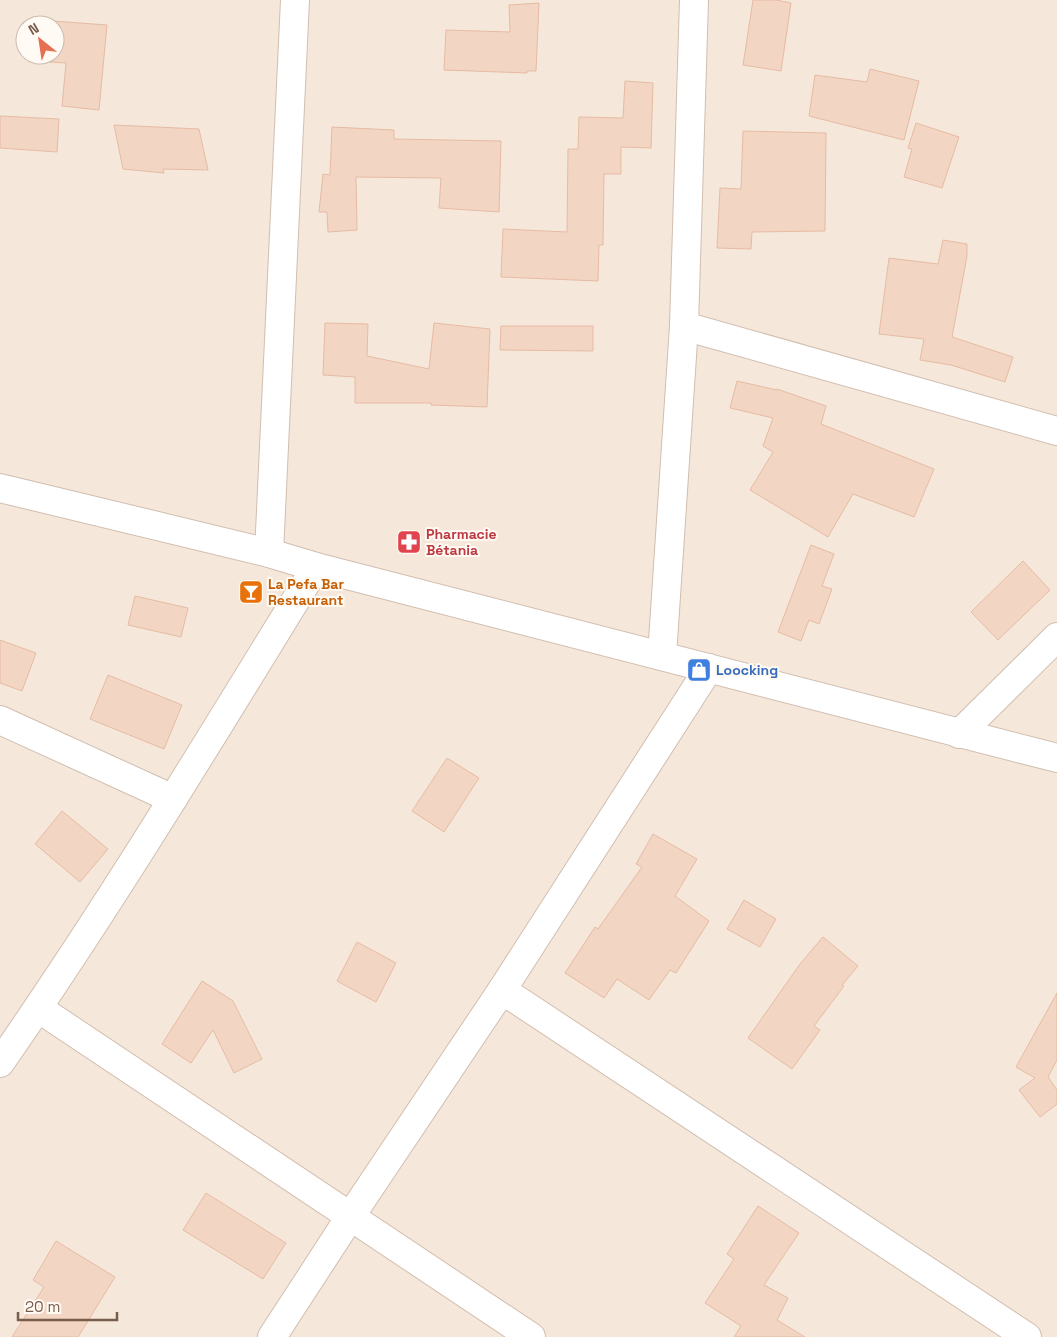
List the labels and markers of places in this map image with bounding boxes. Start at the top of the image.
place label: Pharmacie Bétania [426,525,497,559]
pharmacy icon: Pharmacie Bétania [396,529,422,555]
place label: La Pefa Bar Restaurant [268,575,344,609]
bar icon: La Pefa Bar Restaurant [238,579,264,605]
shop icon: Loocking [686,657,712,683]
place label: Loocking [716,661,778,679]

